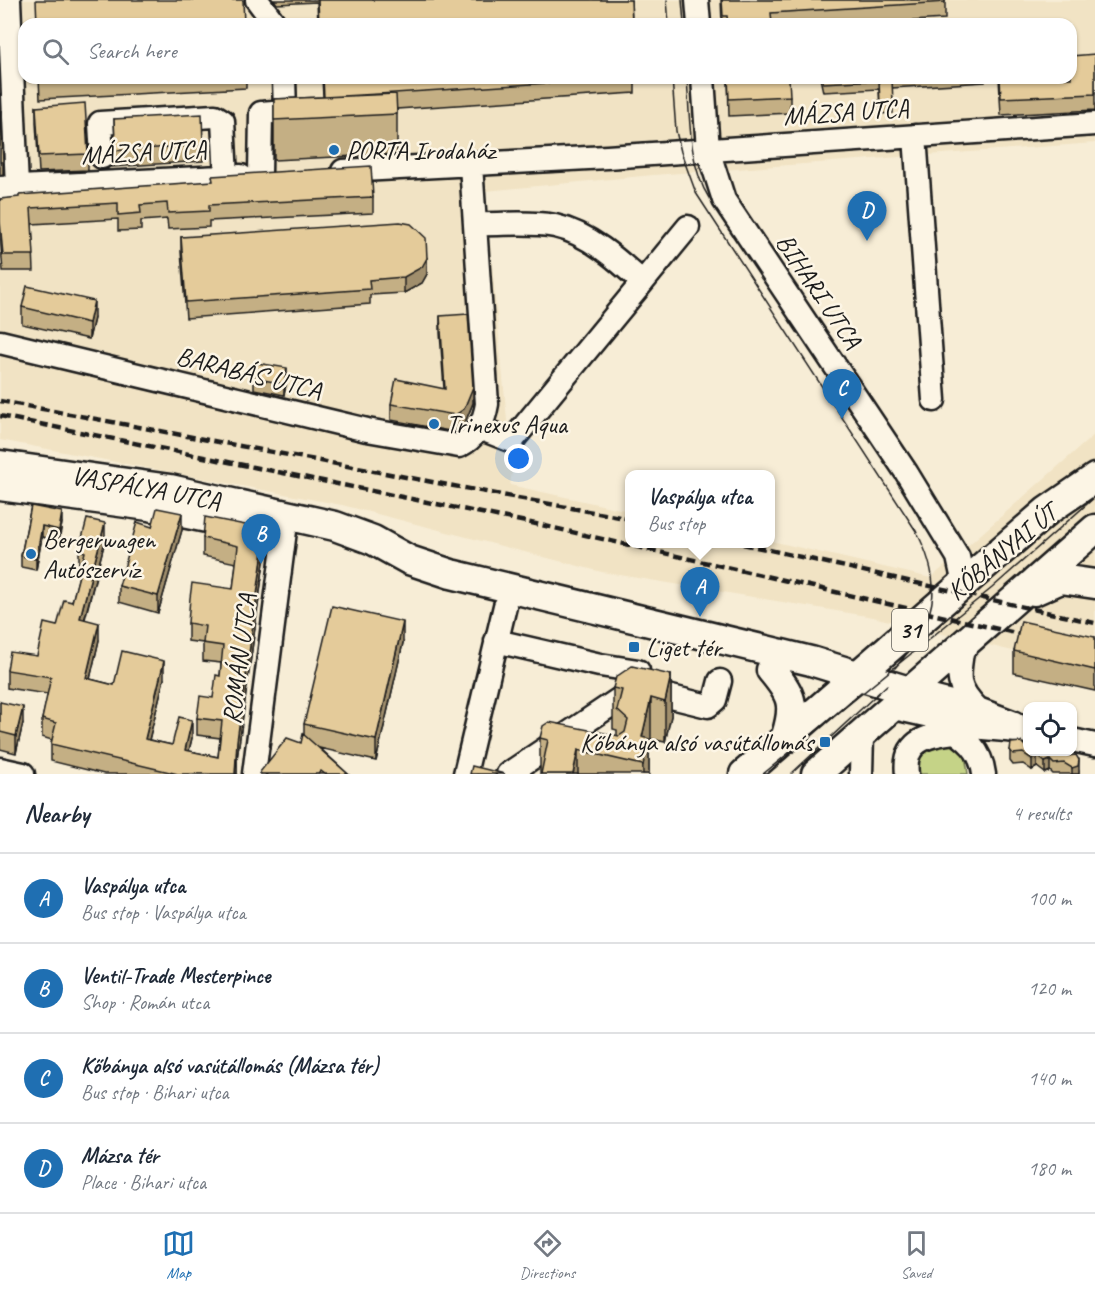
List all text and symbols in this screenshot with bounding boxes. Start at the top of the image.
search box [18,18,1077,84]
icon: search [39,35,72,68]
text: Search here [87,37,177,65]
street label: MÁZSA UTCA [782,91,911,133]
street label: MÁZSA UTCA [80,132,208,172]
place label: PORTA Irodaház [346,134,498,167]
marker: PORTA Irodaház [327,143,341,157]
pin: D [848,192,886,241]
street label: BIHARI UTCA [769,227,870,355]
street label: BARABÁS UTCA [173,339,326,407]
pin: C [822,370,862,419]
place label: Trinexus Aqua [446,408,569,441]
marker: Trinexus Aqua [427,417,441,431]
your location [504,444,533,473]
street label: VASPÁLYA UTCA [69,459,224,518]
popup [625,470,775,548]
text: Vaspálya utca [648,483,752,511]
street label: KŐBÁNYAI ÚT [940,493,1068,608]
text: Bus stop [648,511,705,536]
pin: B [242,514,280,564]
place label: Bergerwagen Autószervíz [43,523,156,586]
marker: Bergerwagen Autószervíz [24,547,38,561]
pin: A [680,568,720,617]
street label: ROMÁN UTCA [215,591,263,726]
road number: 31 [892,609,928,651]
place label: Liget tér [646,631,724,664]
marker: Liget tér [627,640,641,654]
map controls [1023,702,1077,756]
button: locate [1023,702,1077,756]
place label: Kőbánya alsó vasútállomás [580,726,815,759]
marker: Kőbánya alsó vasútállomás [818,735,832,749]
text: Nearby [24,797,89,830]
text: 4 results [1012,801,1071,826]
text: Vaspálya utca [81,872,185,900]
text: A [38,886,49,911]
text: 100 m [1028,886,1071,911]
text: Bus stop · Vaspálya utca [81,900,246,925]
text: Ventil-Trade Mesterpince [81,962,270,990]
text: B [38,976,49,1001]
text: 120 m [1028,976,1071,1001]
text: Shop · Román utca [81,990,209,1015]
text: Kőbánya alsó vasútállomás (Mázsa tér) [81,1052,379,1080]
text: C [39,1066,48,1091]
text: 140 m [1028,1066,1071,1091]
text: Bus stop · Bihari utca [81,1080,229,1105]
text: Mázsa tér [81,1142,159,1170]
text: D [38,1156,49,1181]
text: 180 m [1028,1156,1071,1181]
text: Place · Bihari utca [81,1170,206,1195]
tab: Map [162,1227,195,1283]
tab: Directions [520,1227,575,1283]
tab: Saved [900,1227,933,1283]

